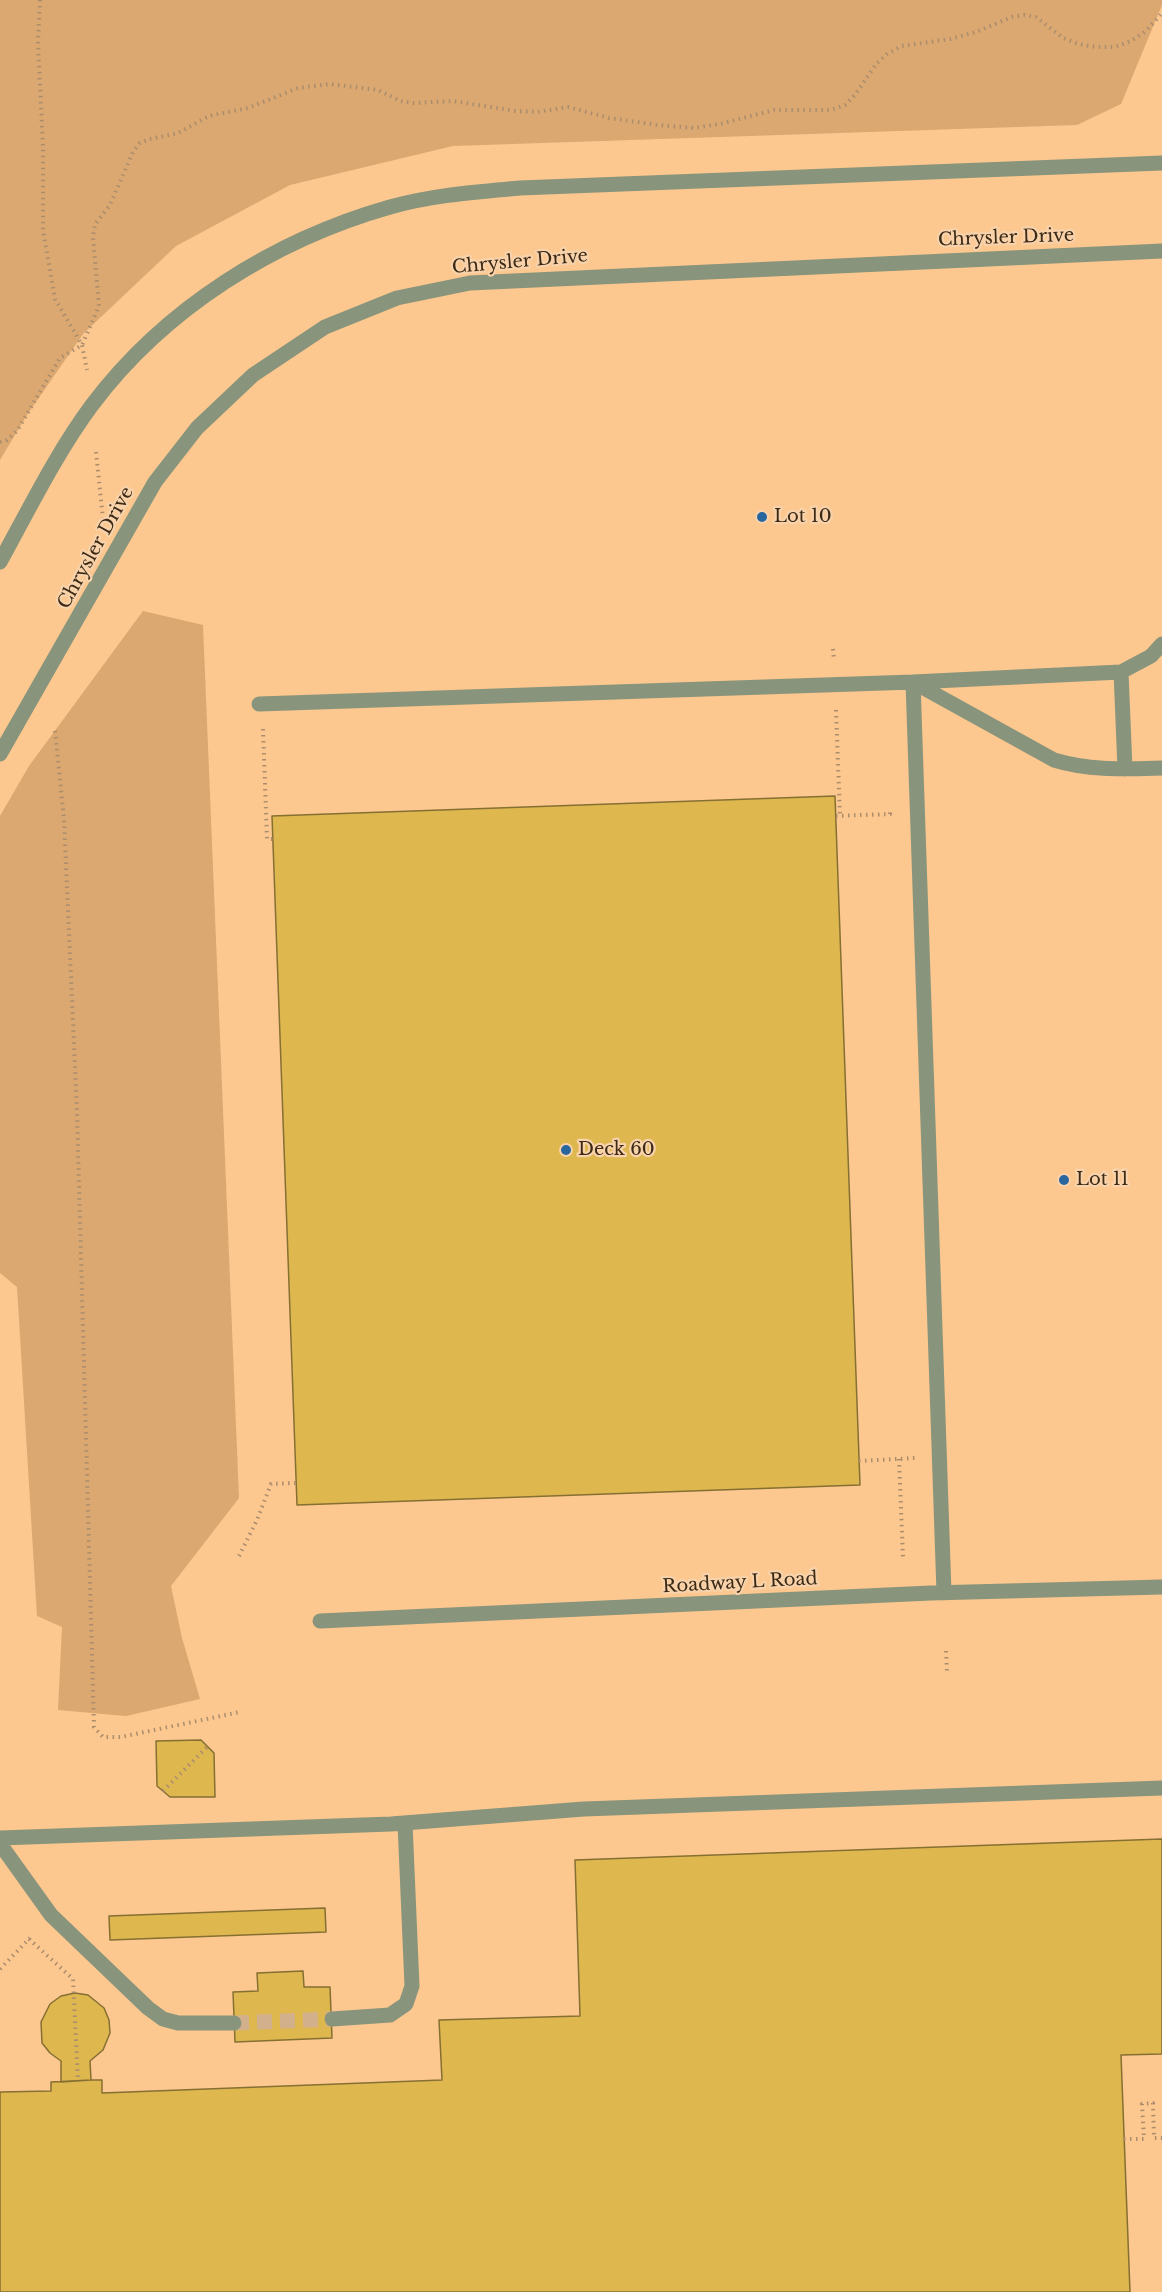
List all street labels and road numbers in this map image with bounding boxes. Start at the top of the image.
street label: Chrysler Drive [938,225,1074,251]
street label: Chrysler Drive [451,245,589,279]
street label: Chrysler Drive [54,483,138,613]
street label: Roadway L Road [662,1568,818,1598]

